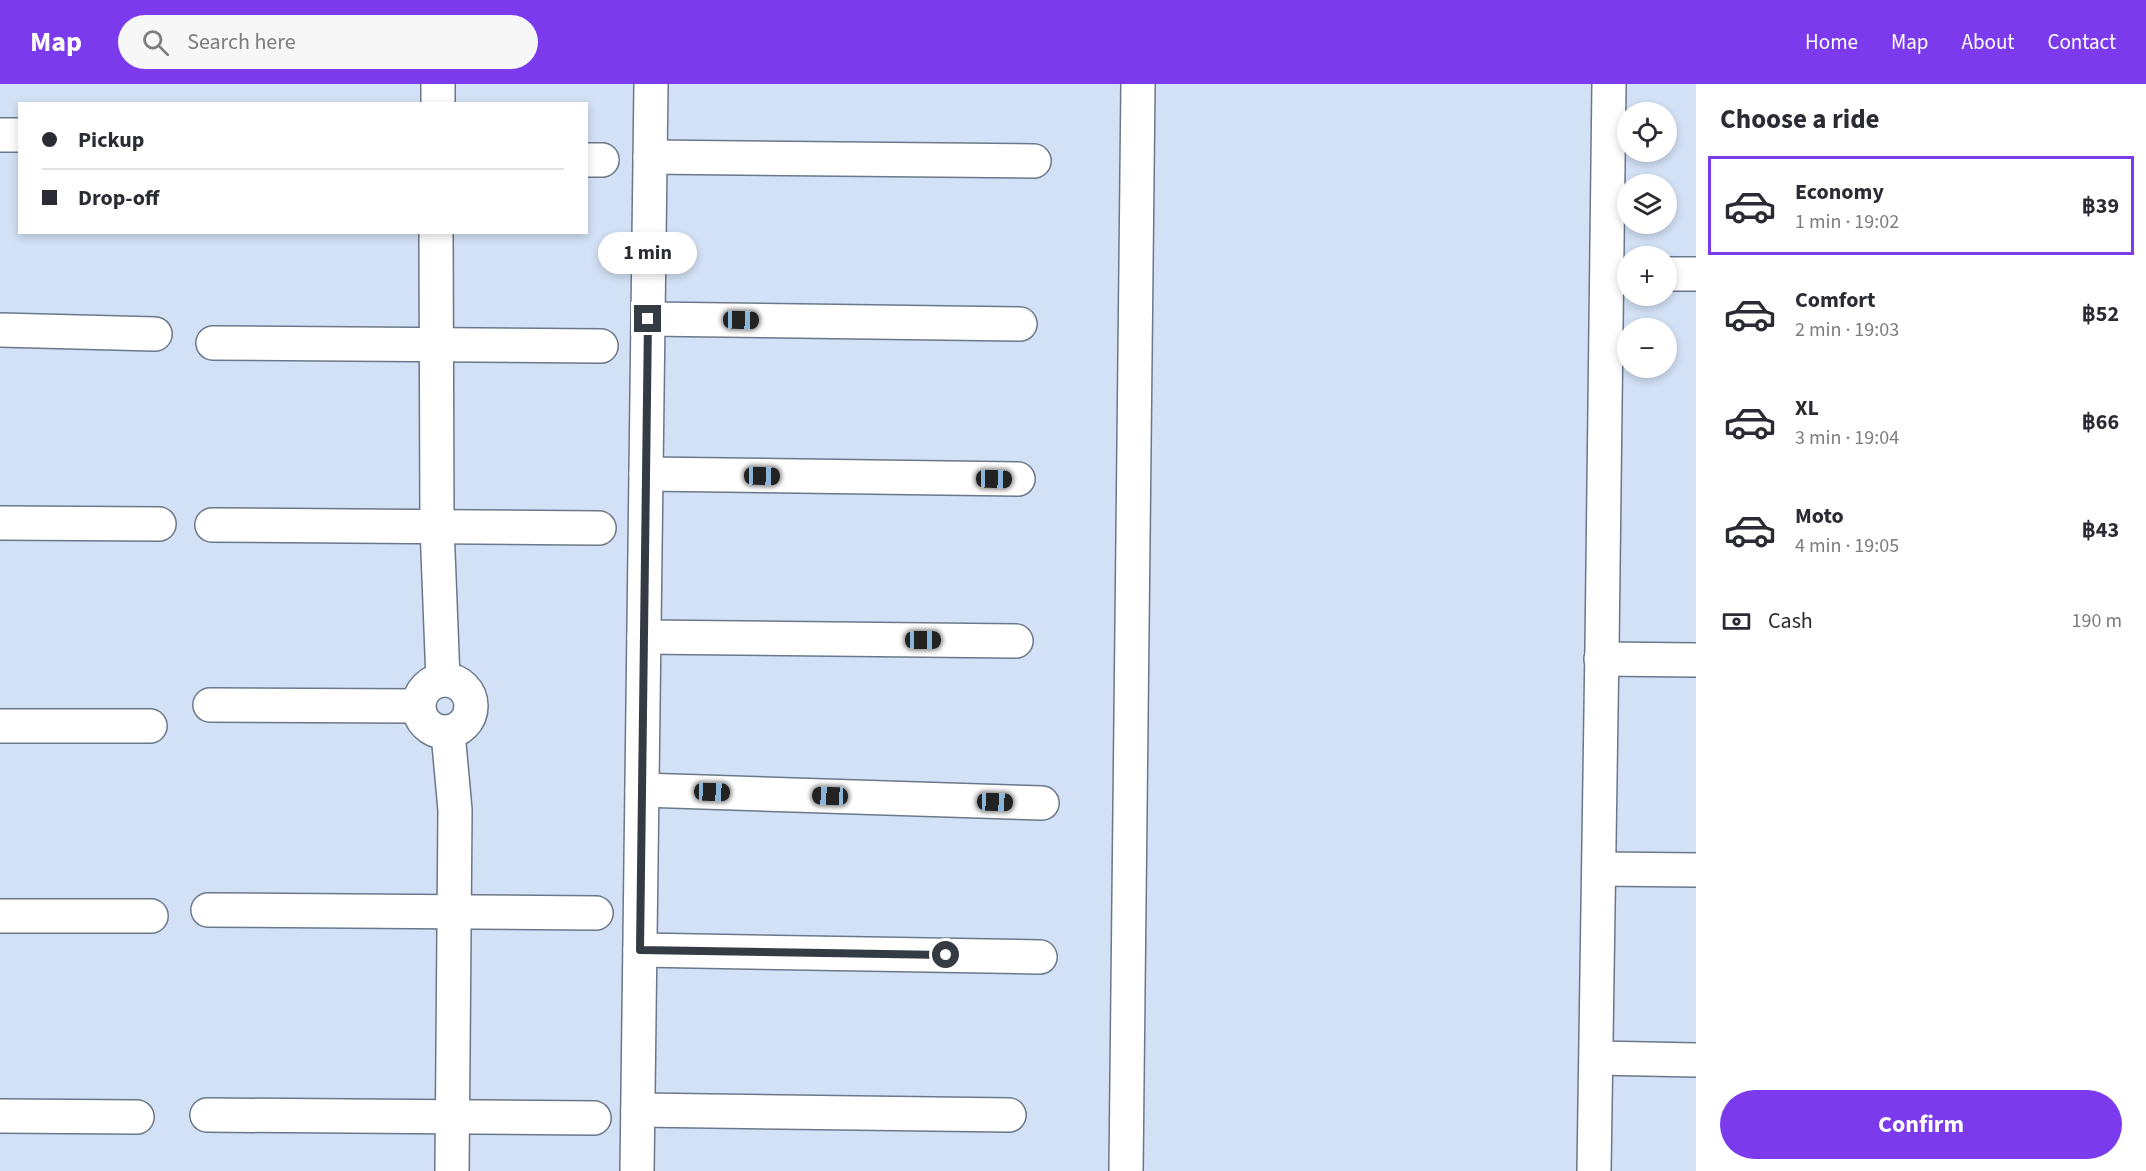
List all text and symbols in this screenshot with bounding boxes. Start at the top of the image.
search box [118,15,538,69]
text: Map [30,22,82,62]
icon: search [139,26,172,59]
text: Search here [187,26,296,58]
text: Home [1805,27,1858,57]
text: Map [1891,27,1929,57]
text: About [1962,27,2014,57]
text: Contact [2047,27,2116,57]
text: Choose a ride [1720,100,1880,139]
map controls [1617,102,1677,378]
button: locate [1617,102,1677,162]
text: Pickup [78,124,144,156]
button: layers [1617,174,1677,234]
text: Economy [1795,176,1884,208]
icon: car [1723,179,1777,233]
text: Drop-off [78,182,159,214]
text: ฿39 [2082,190,2119,222]
text: 1 min · 19:02 [1795,208,1899,236]
callout: 1 min [598,232,698,274]
text: 1 min [623,239,672,267]
button: + [1617,246,1677,306]
text: Comfort [1795,284,1876,316]
icon: car [1723,287,1777,341]
text: ฿52 [2082,298,2119,330]
route end [634,305,661,332]
car [723,311,759,329]
text: 2 min · 19:03 [1795,316,1899,344]
button: − [1617,318,1677,378]
text: XL [1795,392,1819,424]
icon: car [1723,395,1777,449]
text: ฿66 [2082,406,2119,438]
text: 3 min · 19:04 [1795,424,1899,452]
car [744,467,780,485]
car [976,470,1012,488]
text: Moto [1795,500,1844,532]
icon: car [1723,503,1777,557]
text: ฿43 [2082,514,2119,546]
text: 4 min · 19:05 [1795,532,1899,560]
icon: cash [1720,605,1753,638]
text: Cash [1768,605,1813,637]
text: 190 m [2072,607,2122,635]
car [905,631,941,649]
car [694,782,730,802]
car [812,786,848,806]
car [977,792,1013,812]
route start [932,941,959,968]
button: Confirm [1720,1090,2122,1159]

